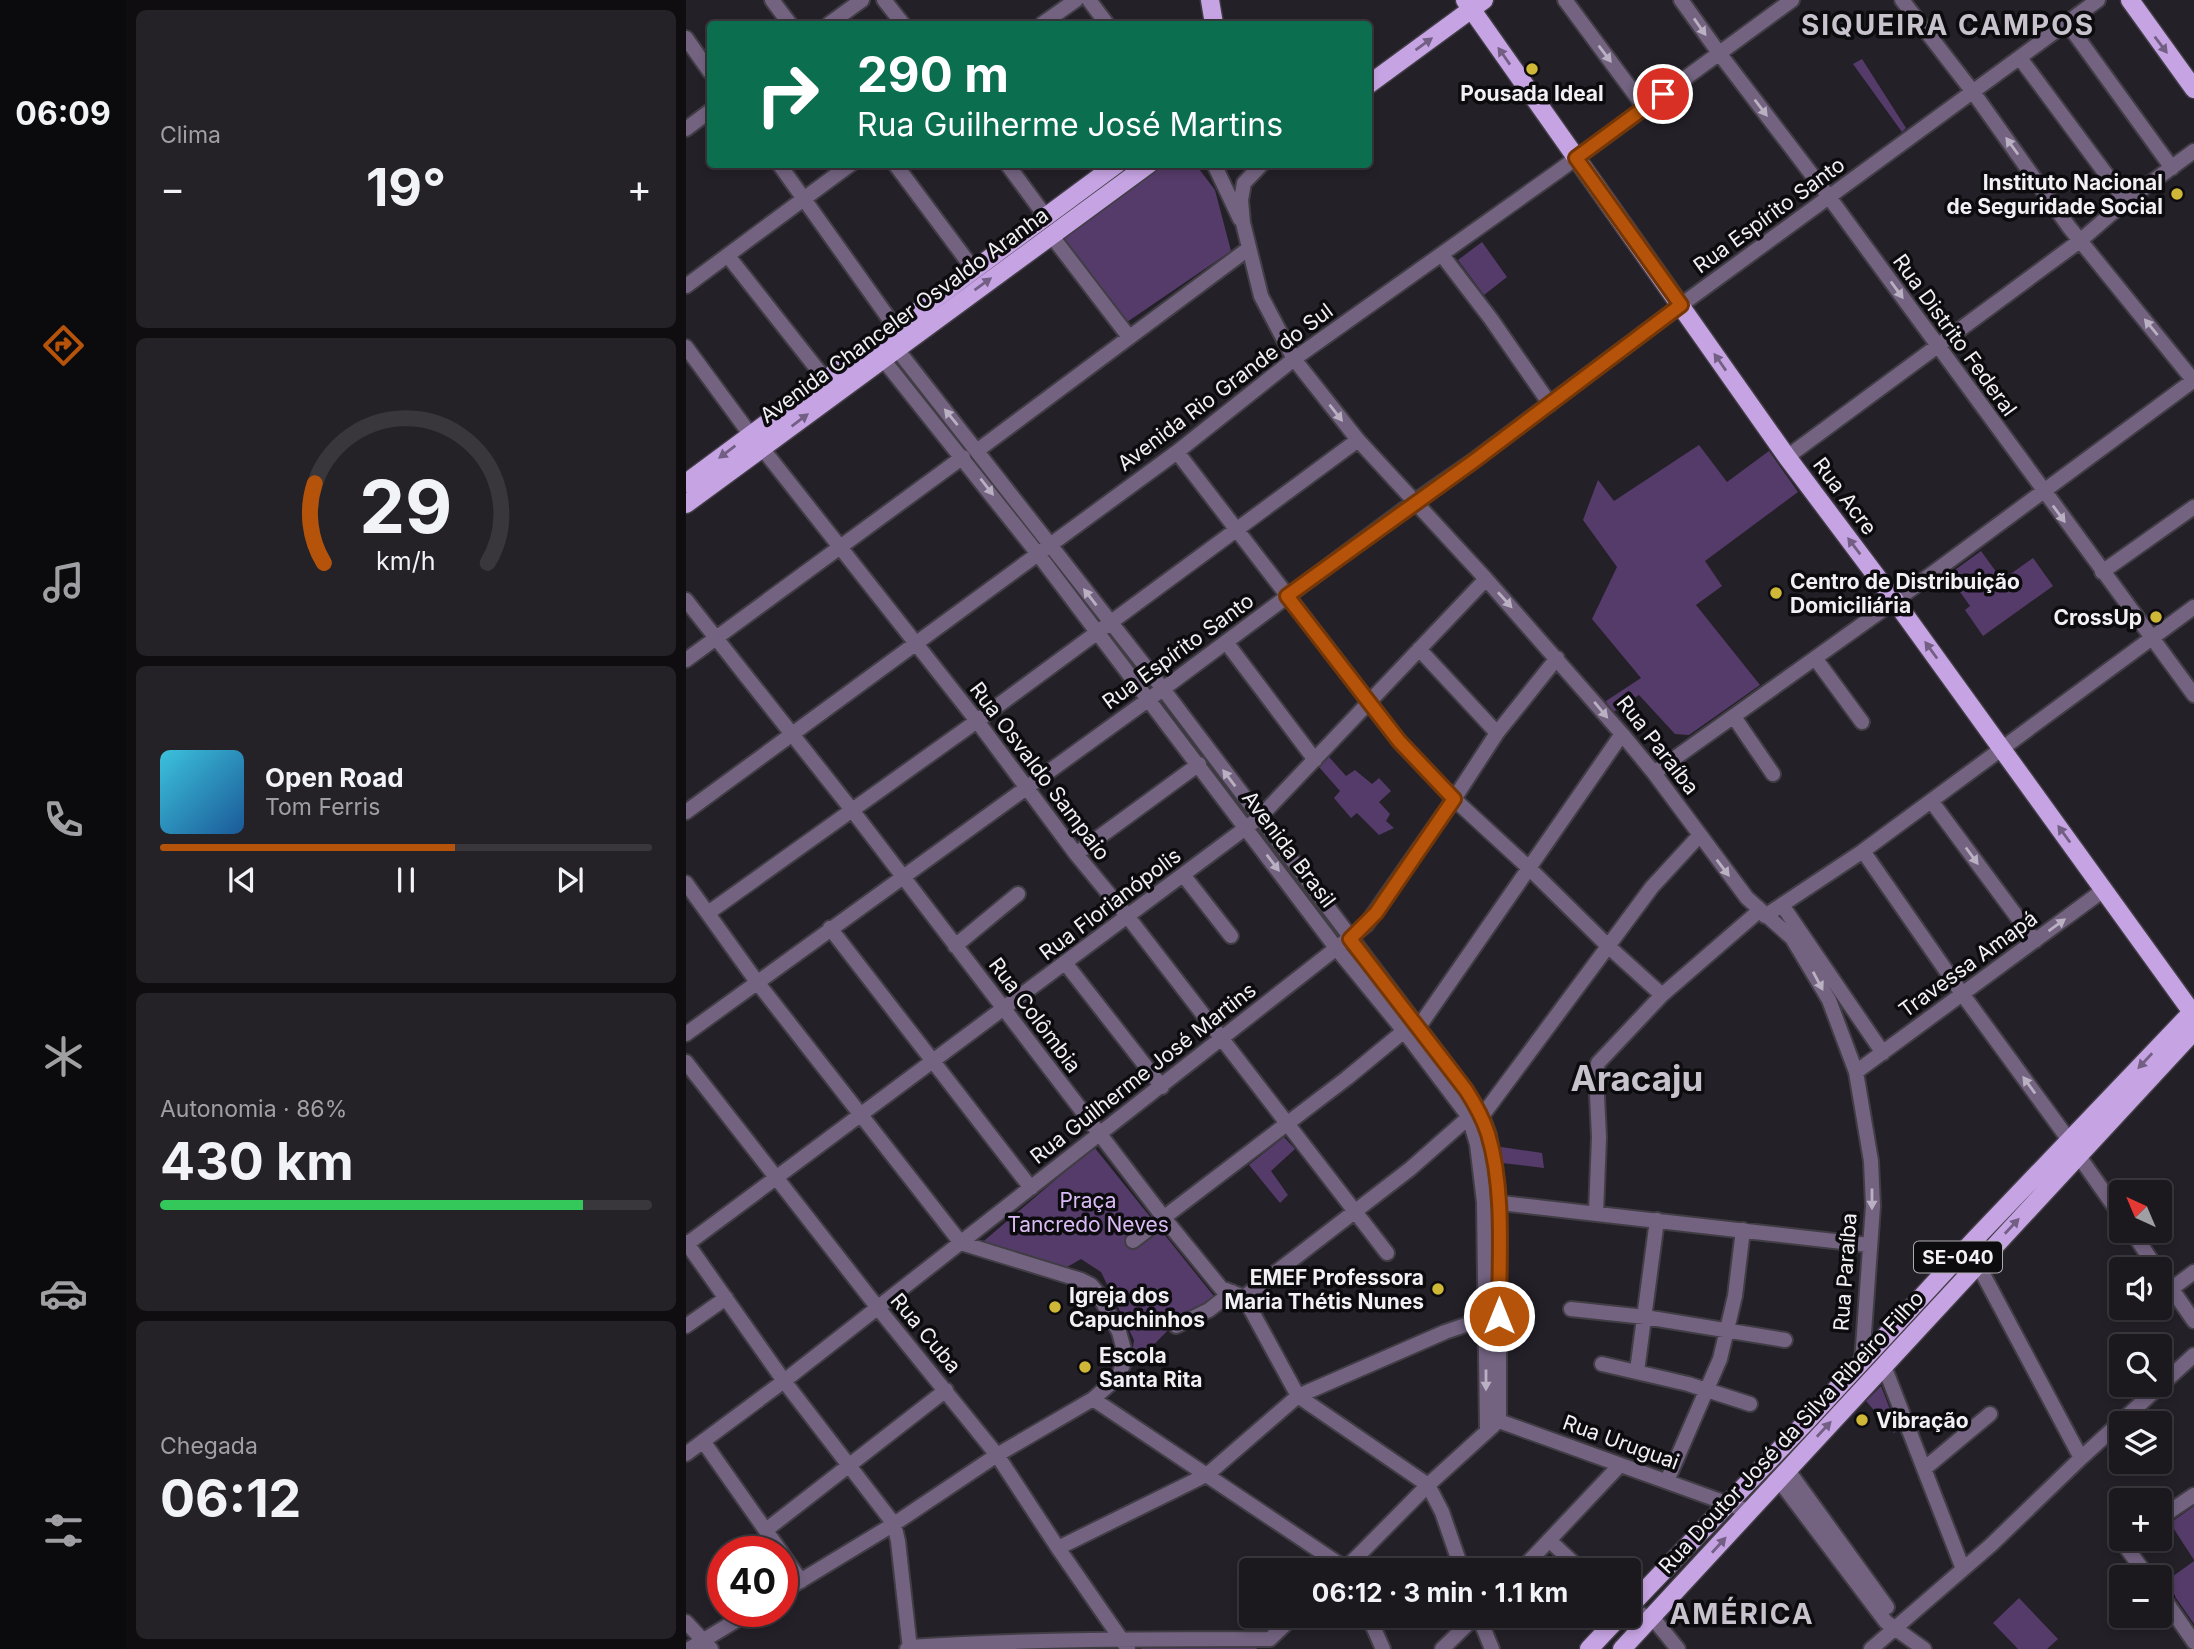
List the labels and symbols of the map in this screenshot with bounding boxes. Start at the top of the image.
district label: SIQUEIRA CAMPOS [1801,8,2095,42]
one-way arrow [1693,18,1707,36]
one-way arrow [2154,36,2168,54]
one-way arrow [1414,37,1432,52]
one-way arrow [1598,45,1612,63]
one-way arrow [1497,47,1511,65]
marker: Pousada Ideal [1524,61,1540,77]
pin [1633,64,1693,124]
place label: Pousada Ideal [1460,81,1604,106]
one-way arrow [1753,98,1768,116]
one-way arrow [2005,137,2019,155]
street label: Rua Espírito Santo [1689,152,1849,278]
place label: Instituto Nacional de Seguridade Social [1947,170,2163,219]
marker: Instituto Nacional de Seguridade Social [2169,186,2185,202]
street label: Avenida Chanceler Osvaldo Aranha [755,202,1053,428]
street label: Rua Distrito Federal [1888,249,2022,421]
one-way arrow [974,278,992,292]
one-way arrow [1889,281,1903,299]
street label: Avenida Rio Grande do Sul [1112,298,1338,476]
one-way arrow [2144,318,2158,336]
one-way arrow [1713,353,1727,371]
one-way arrow [1328,404,1343,421]
one-way arrow [944,409,959,426]
one-way arrow [791,413,809,427]
one-way arrow [718,444,736,458]
street label: Rua Acre [1808,453,1882,539]
one-way arrow [979,478,994,496]
one-way arrow [2052,505,2066,523]
one-way arrow [1847,537,1861,555]
place label: Centro de Distribuição Domiciliária [1790,569,2020,618]
marker: Centro de Distribuição Domiciliária [1768,585,1784,601]
one-way arrow [1084,588,1098,606]
street label: Rua Espírito Santo [1098,588,1258,714]
one-way arrow [1496,591,1512,608]
place label: CrossUp [2053,605,2142,630]
marker: CrossUp [2148,609,2164,625]
one-way arrow [1924,641,1938,659]
street label: Rua Osvaldo Sampaio [965,677,1115,865]
street label: Rua Paraíba [1612,691,1704,799]
one-way arrow [1593,701,1609,719]
one-way arrow [1222,768,1236,787]
street label: Avenida Brasil [1237,786,1341,912]
one-way arrow [2058,825,2072,843]
street label: Rua Florianópolis [1034,843,1186,965]
one-way arrow [1965,847,1980,865]
one-way arrow [1266,854,1280,872]
one-way arrow [1715,859,1729,877]
street label: Travessa Amapá [1894,905,2042,1023]
one-way arrow [2048,918,2066,932]
street label: Rua Colômbia [984,953,1086,1077]
one-way arrow [1812,971,1824,991]
street label: Rua Guilherme José Martins [1025,977,1261,1169]
one-way arrow [2136,1053,2153,1070]
district label: Aracaju [1571,1057,1703,1099]
one-way arrow [2022,1075,2036,1094]
north arrow [2109,1180,2172,1242]
park label: Praça Tancredo Neves [1007,1188,1169,1237]
one-way arrow [1866,1188,1878,1210]
street label: Rua Paraíba [1828,1212,1862,1332]
one-way arrow [2003,1218,2019,1235]
road number: SE-040 [1914,1242,2002,1273]
place label: EMEF Professora Maria Thétis Nunes [1225,1265,1424,1314]
position arrow [1462,1279,1536,1353]
marker: EMEF Professora Maria Thétis Nunes [1430,1281,1446,1297]
place label: Igreja dos Capuchinhos [1069,1283,1205,1332]
street label: Rua Doutor José da Silva Ribeiro Filho [1653,1286,1929,1578]
street label: Rua Cuba [885,1288,967,1378]
marker: Igreja dos Capuchinhos [1047,1299,1063,1315]
place label: Escola Santa Rita [1099,1343,1202,1392]
marker: Escola Santa Rita [1077,1359,1093,1375]
one-way arrow [1480,1369,1492,1391]
place label: Vibração [1876,1408,1969,1433]
street label: Rua Uruguai [1560,1409,1682,1475]
marker: Vibração [1854,1412,1870,1428]
one-way arrow [1816,1421,1833,1438]
speed limit sign: 40 [707,1536,798,1627]
one-way arrow [1711,1536,1727,1554]
district label: AMÉRICA [1669,1596,1815,1631]

